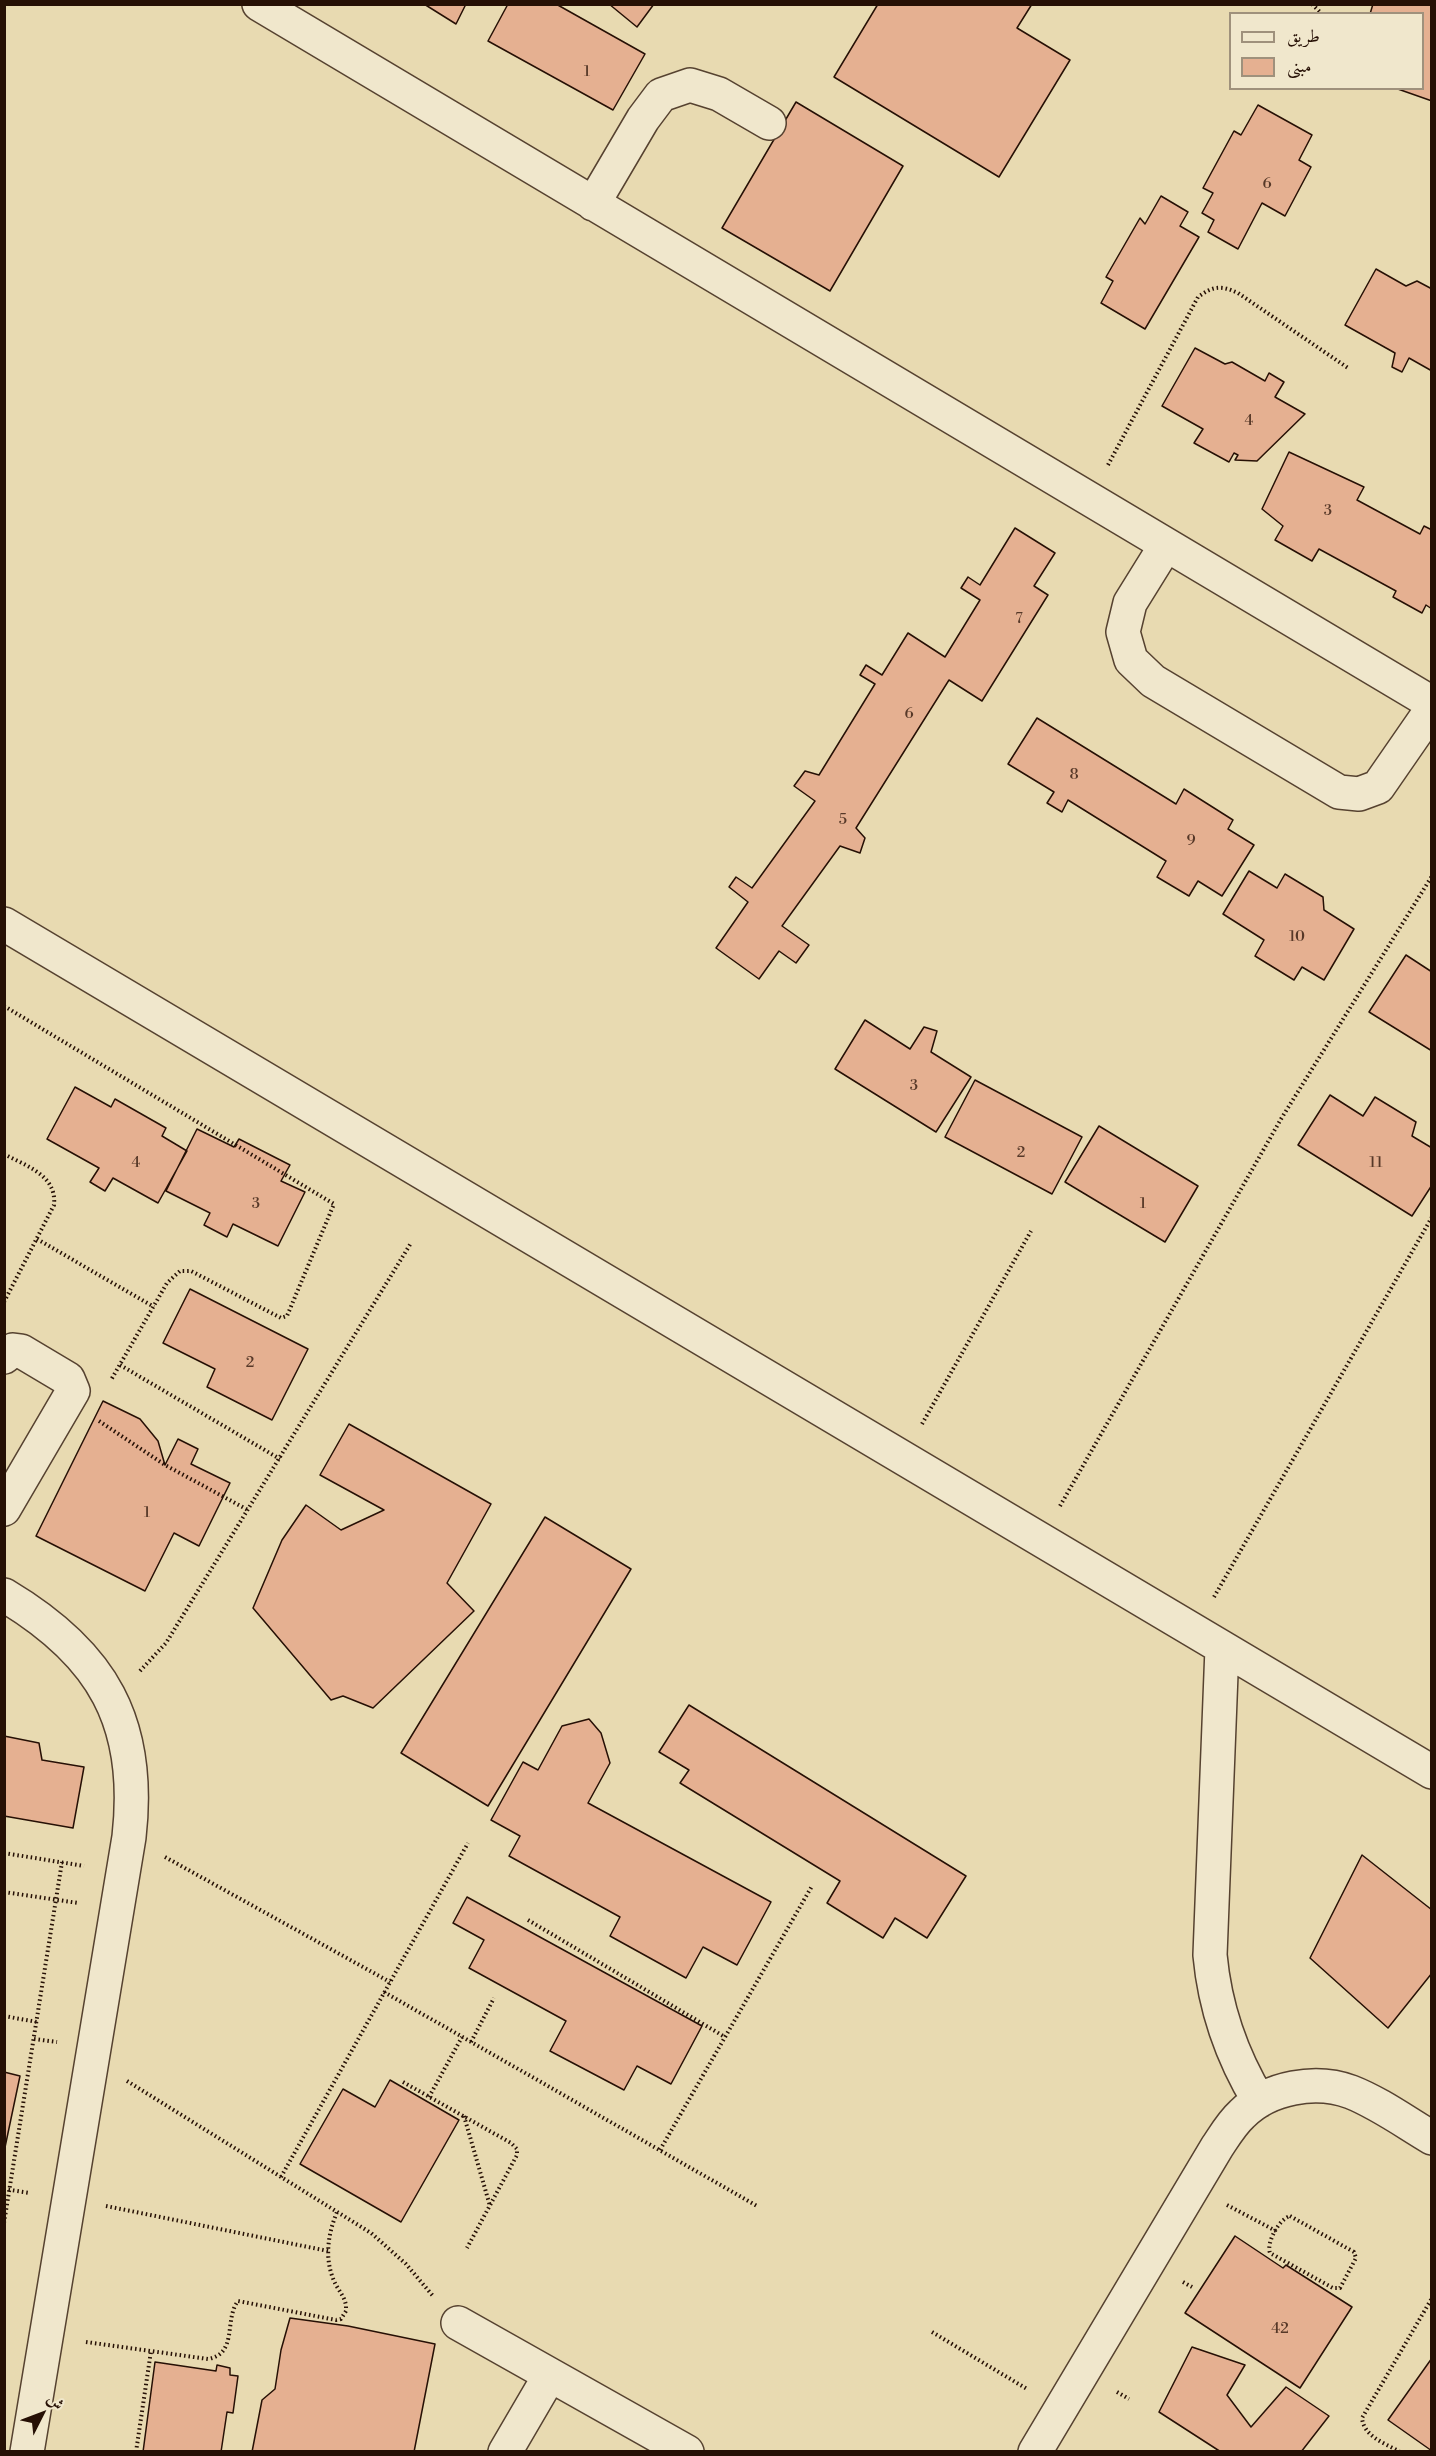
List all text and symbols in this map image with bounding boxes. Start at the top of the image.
legend [1229,12,1424,90]
text: طريق [1287,25,1320,48]
text: مبنى [1287,55,1312,78]
house number: 1 [584,63,590,81]
house number: 6 [1262,175,1272,193]
house number: 4 [1245,412,1253,430]
house number: 3 [1324,502,1332,520]
house number: 7 [1015,610,1023,628]
house number: 6 [904,705,914,723]
house number: 8 [1069,766,1079,784]
house number: 5 [839,811,847,829]
house number: 9 [1186,832,1196,850]
house number: 10 [1289,928,1305,946]
house number: 3 [910,1077,918,1095]
house number: 2 [1017,1144,1025,1162]
house number: 4 [132,1154,140,1172]
house number: 11 [1369,1154,1383,1172]
house number: 3 [252,1195,260,1213]
house number: 1 [1140,1195,1146,1213]
house number: 2 [246,1354,254,1372]
house number: 1 [144,1504,150,1522]
house number: 42 [1271,2320,1289,2338]
north arrow [12,2384,72,2444]
text: ش [43,2389,68,2415]

